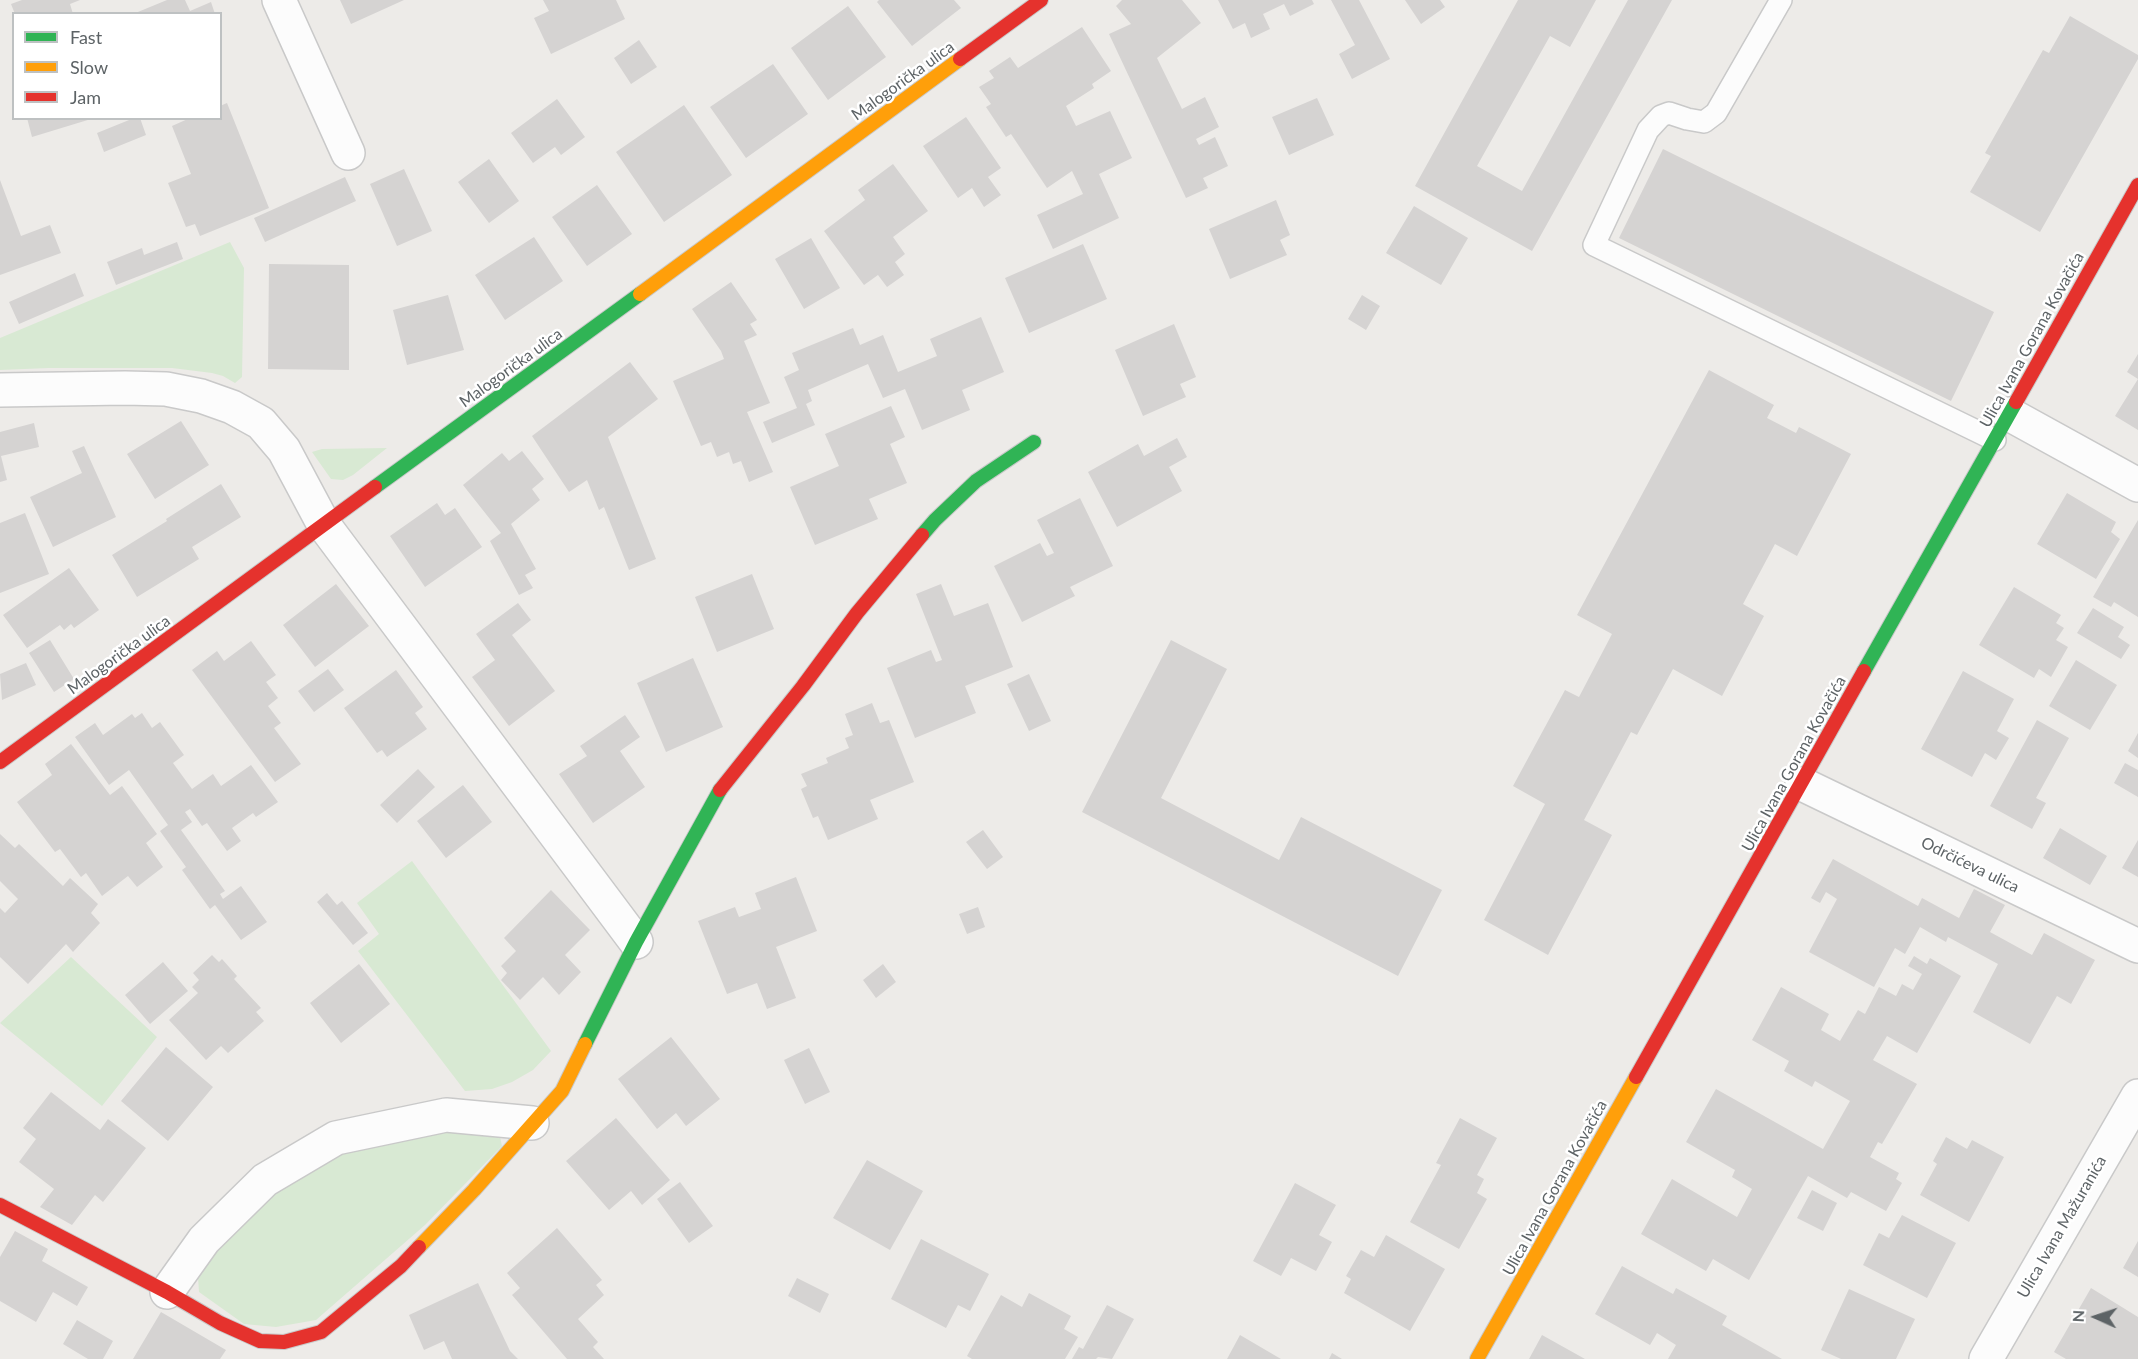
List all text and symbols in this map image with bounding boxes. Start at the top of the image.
legend [12,12,222,120]
text: Fast [70,26,102,48]
street label: Malogorička ulica [848,37,958,125]
text: Slow [70,56,108,78]
text: Jam [70,86,101,108]
street label: Ulica Ivana Gorana Kovačića [1976,249,2088,431]
street label: Malogorička ulica [456,324,566,412]
street label: Malogorička ulica [64,611,174,699]
street label: Ulica Ivana Gorana Kovačića [1738,673,1850,855]
street label: Odrčićeva ulica [1918,833,2022,897]
street label: Ulica Ivana Gorana Kovačića [1499,1097,1611,1279]
street label: Ulica Ivana Mažuranića [2013,1153,2111,1301]
north arrow [2066,1287,2126,1347]
text: N [2068,1309,2087,1323]

